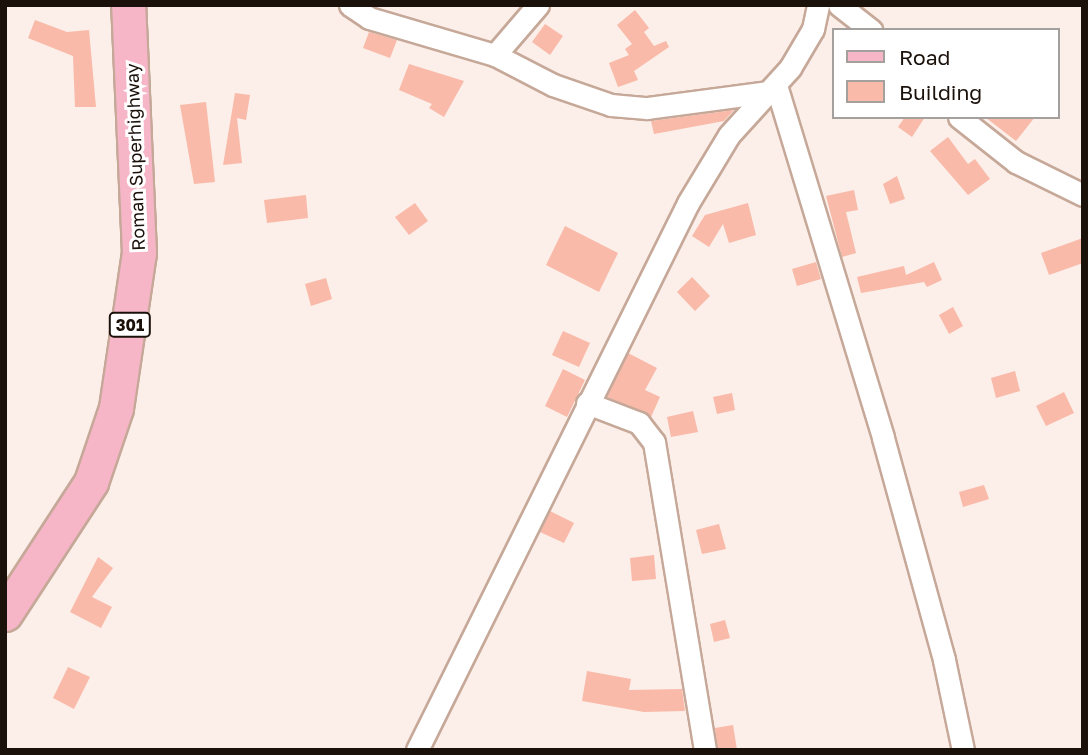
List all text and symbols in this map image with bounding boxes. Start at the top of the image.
legend [832,28,1060,119]
text: Road [899,44,950,70]
street label: Roman Superhighway [121,63,149,251]
text: Building [899,79,982,105]
road number: 301 [107,312,153,338]

